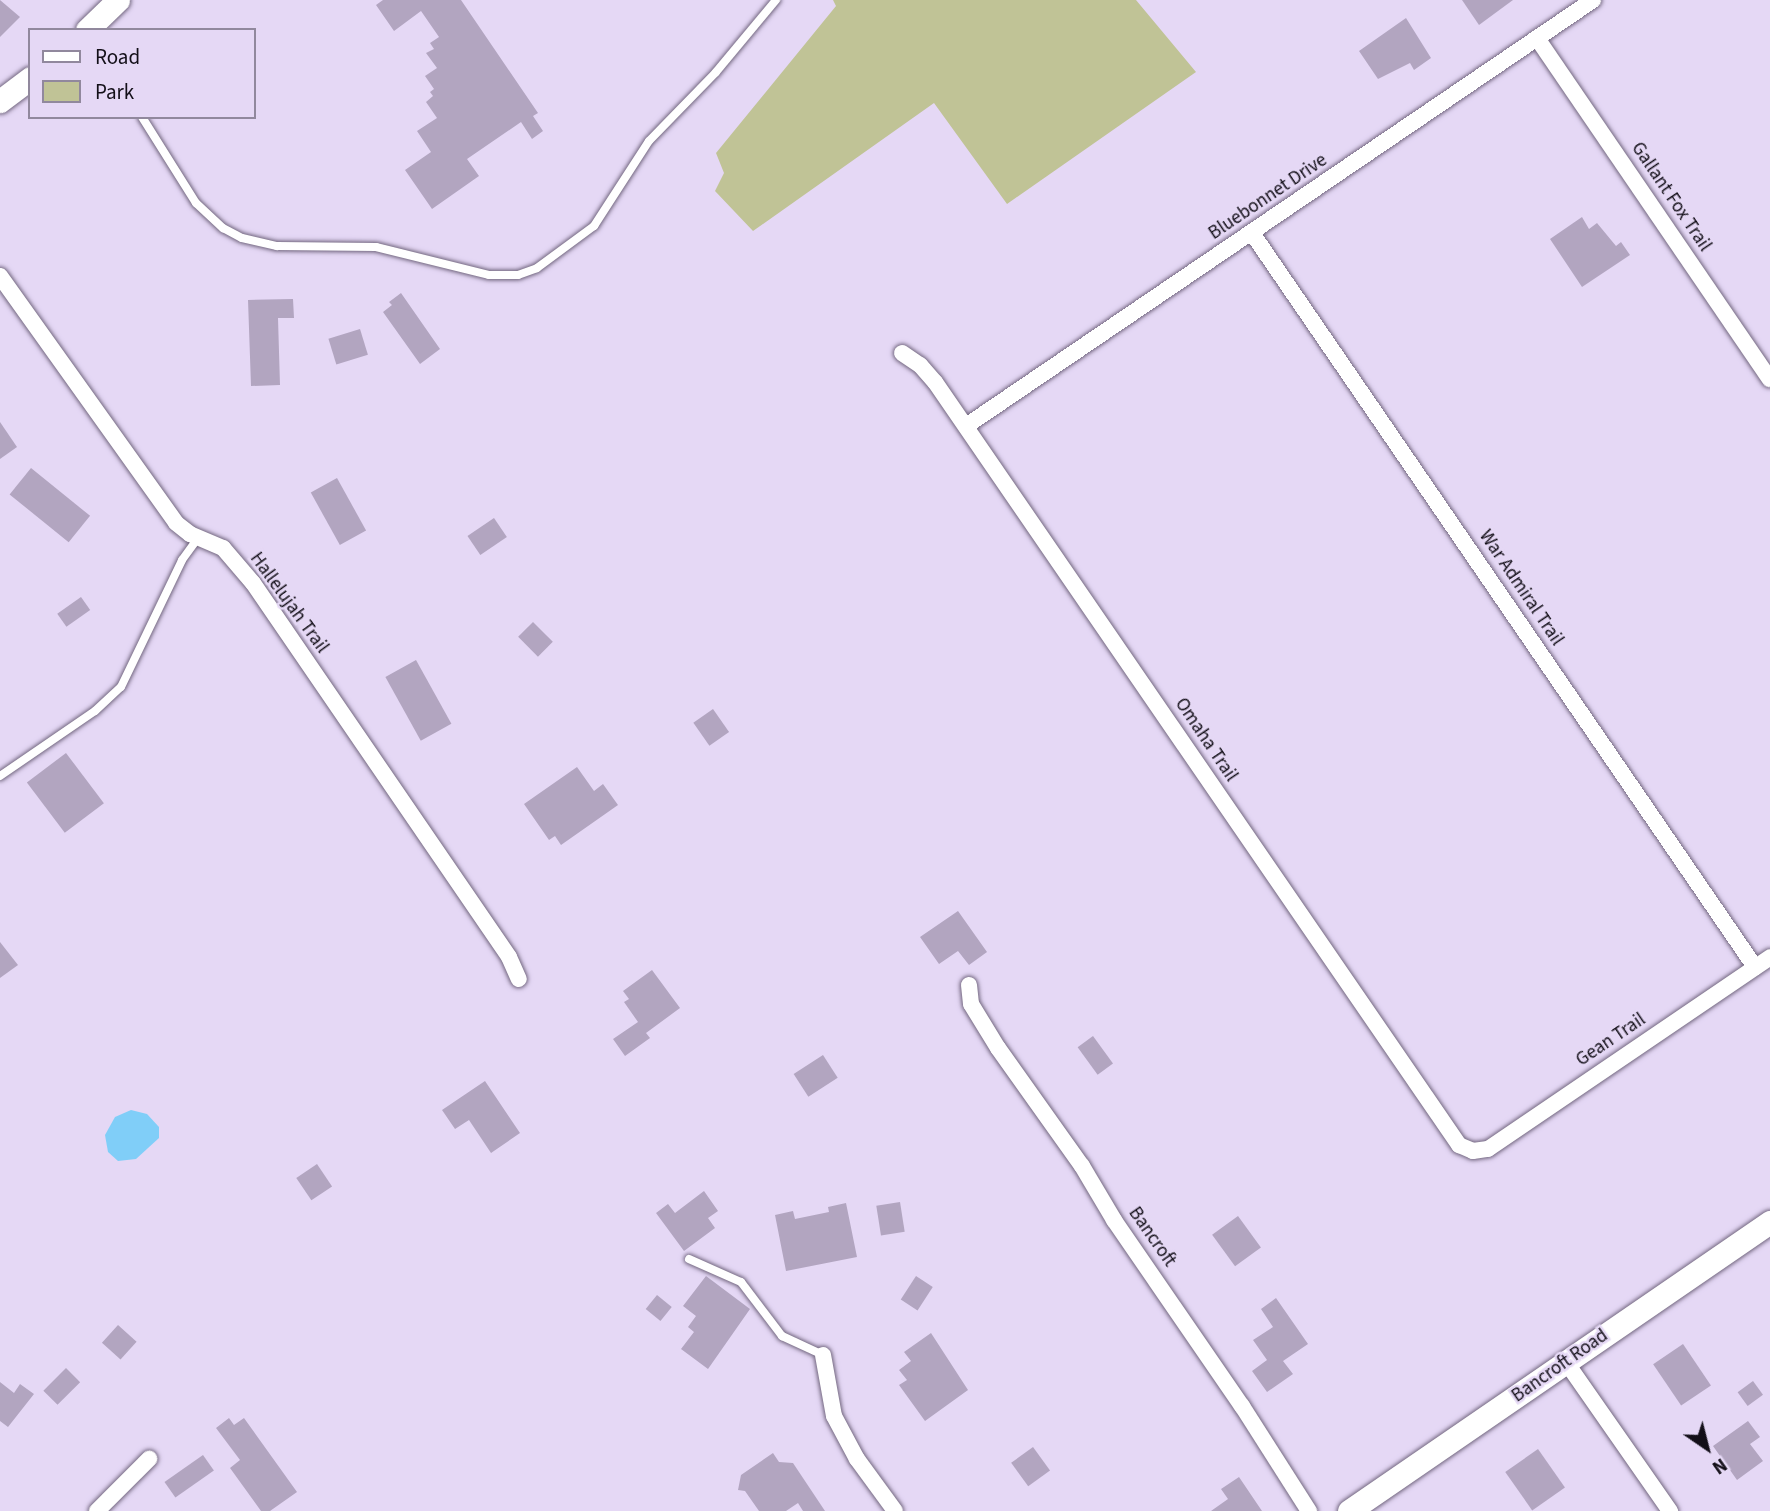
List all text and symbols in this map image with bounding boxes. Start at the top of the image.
legend [28,28,256,119]
text: Road [95,42,140,72]
text: Park [95,77,134,107]
street label: Gallant Fox Trail [1626,138,1716,256]
street label: Bluebonnet Drive [1204,149,1332,245]
street label: War Admiral Trail [1474,526,1568,650]
street label: Hallelujah Trail [245,548,333,658]
street label: Omaha Trail [1170,694,1242,786]
street label: Gean Trail [1572,1008,1650,1072]
street label: Bancroft [1123,1203,1181,1271]
street label: Bancroft Road [1507,1324,1613,1408]
north arrow [1672,1413,1742,1483]
text: N [1706,1451,1732,1480]

